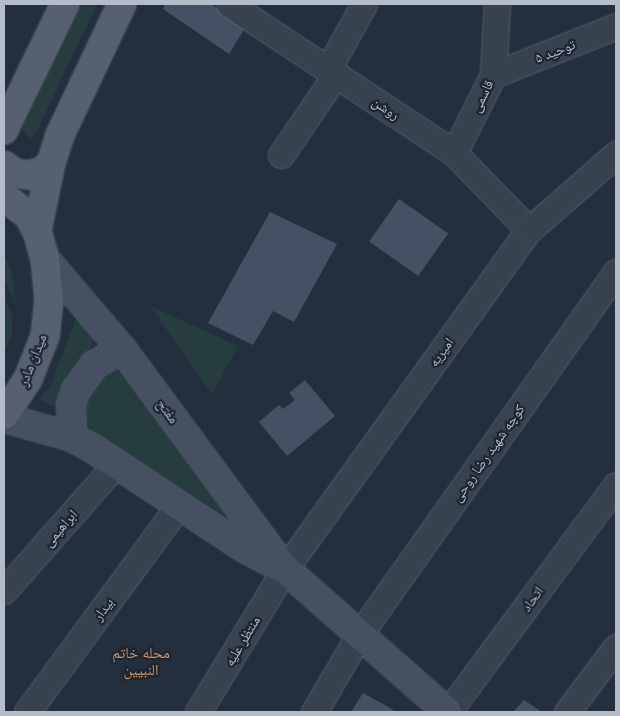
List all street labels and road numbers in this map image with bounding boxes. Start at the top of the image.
street label: توحید ۵ [532,36,578,66]
street label: قاسمی [467,77,497,115]
street label: روشن [369,93,403,123]
street label: میدان مادر [14,332,50,388]
street label: امیریه [425,334,457,370]
street label: مفتح [154,395,182,427]
street label: کوچه شهید رضا روحی [448,401,528,505]
street label: ابراهیمی [39,506,81,550]
street label: اتحاد [517,583,547,615]
street label: بیدار [89,594,117,624]
street label: منتظر علیه [221,613,263,669]

